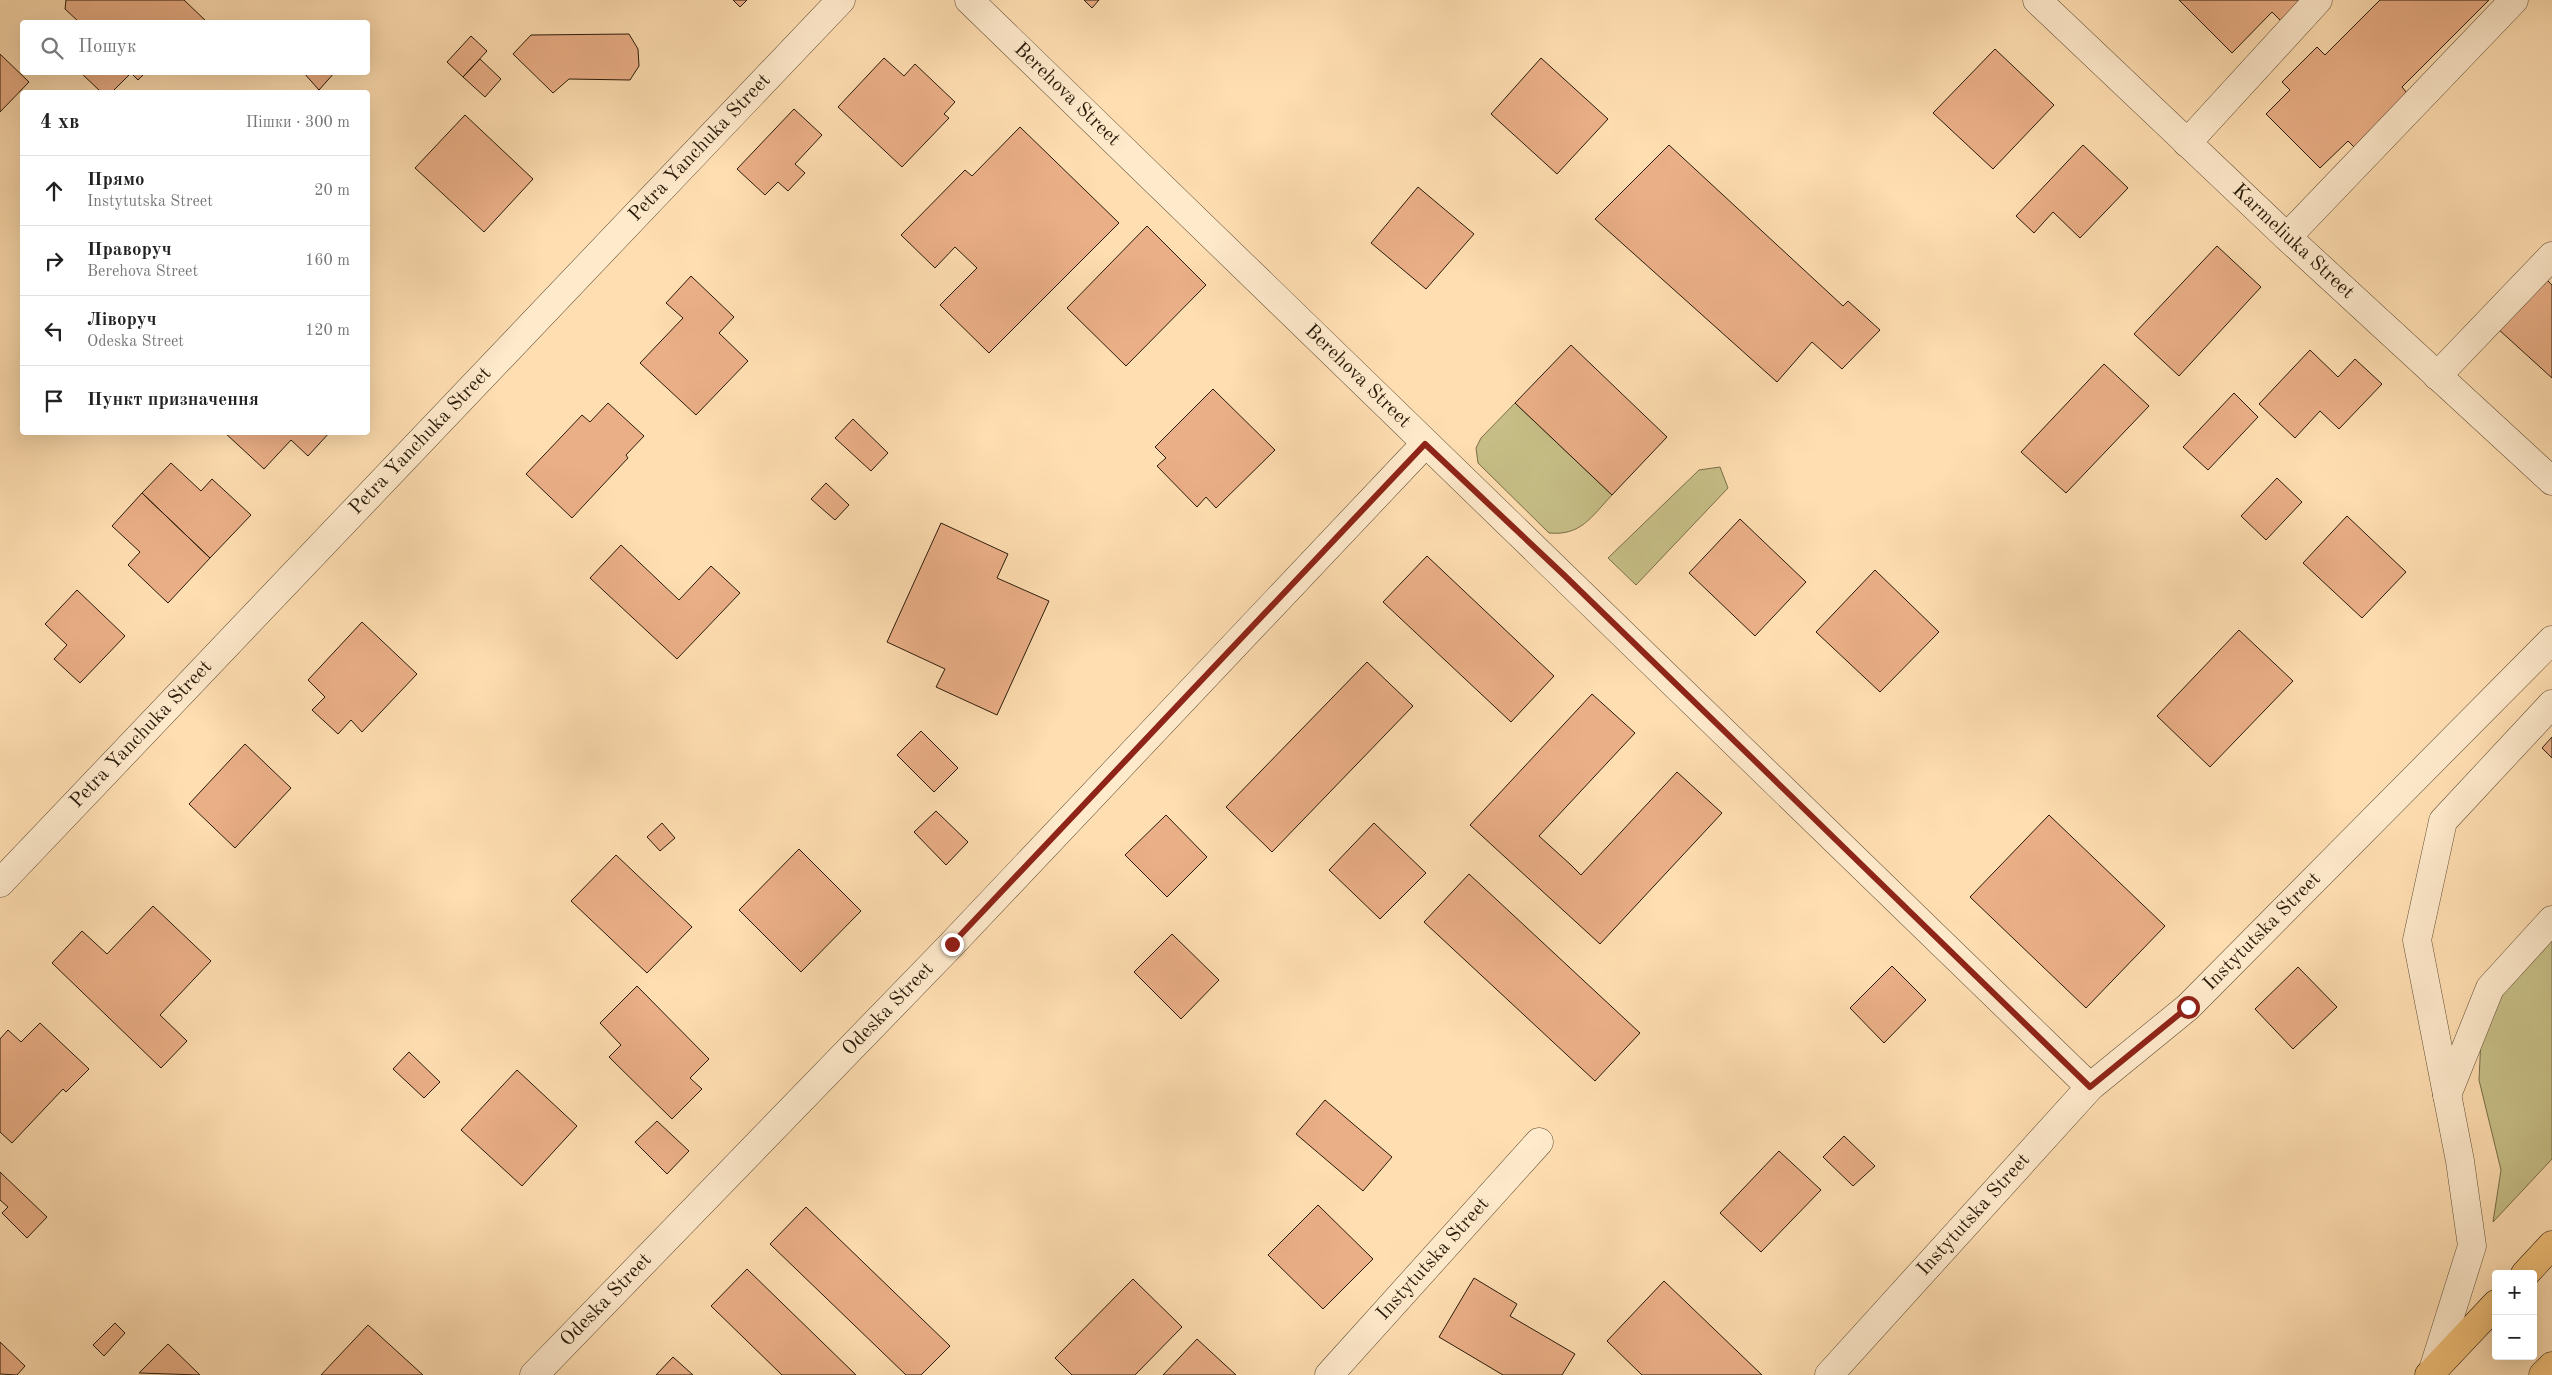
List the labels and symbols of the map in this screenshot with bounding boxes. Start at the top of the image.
street label: Berehova Street [1010,39,1123,150]
street label: Petra Yanchuka Street [625,70,775,226]
street label: Karmeliuka Street [2228,180,2358,303]
street label: Berehova Street [1301,321,1414,432]
street label: Petra Yanchuka Street [346,364,495,519]
street label: Petra Yanchuka Street [67,657,216,812]
street label: Instytutska Street [2200,869,2325,995]
route end [941,933,964,956]
street label: Odeska Street [839,959,938,1060]
route start [2177,996,2200,1019]
street label: Instytutska Street [1914,1150,2034,1280]
street label: Instytutska Street [1373,1194,1494,1324]
street label: Odeska Street [557,1250,656,1351]

